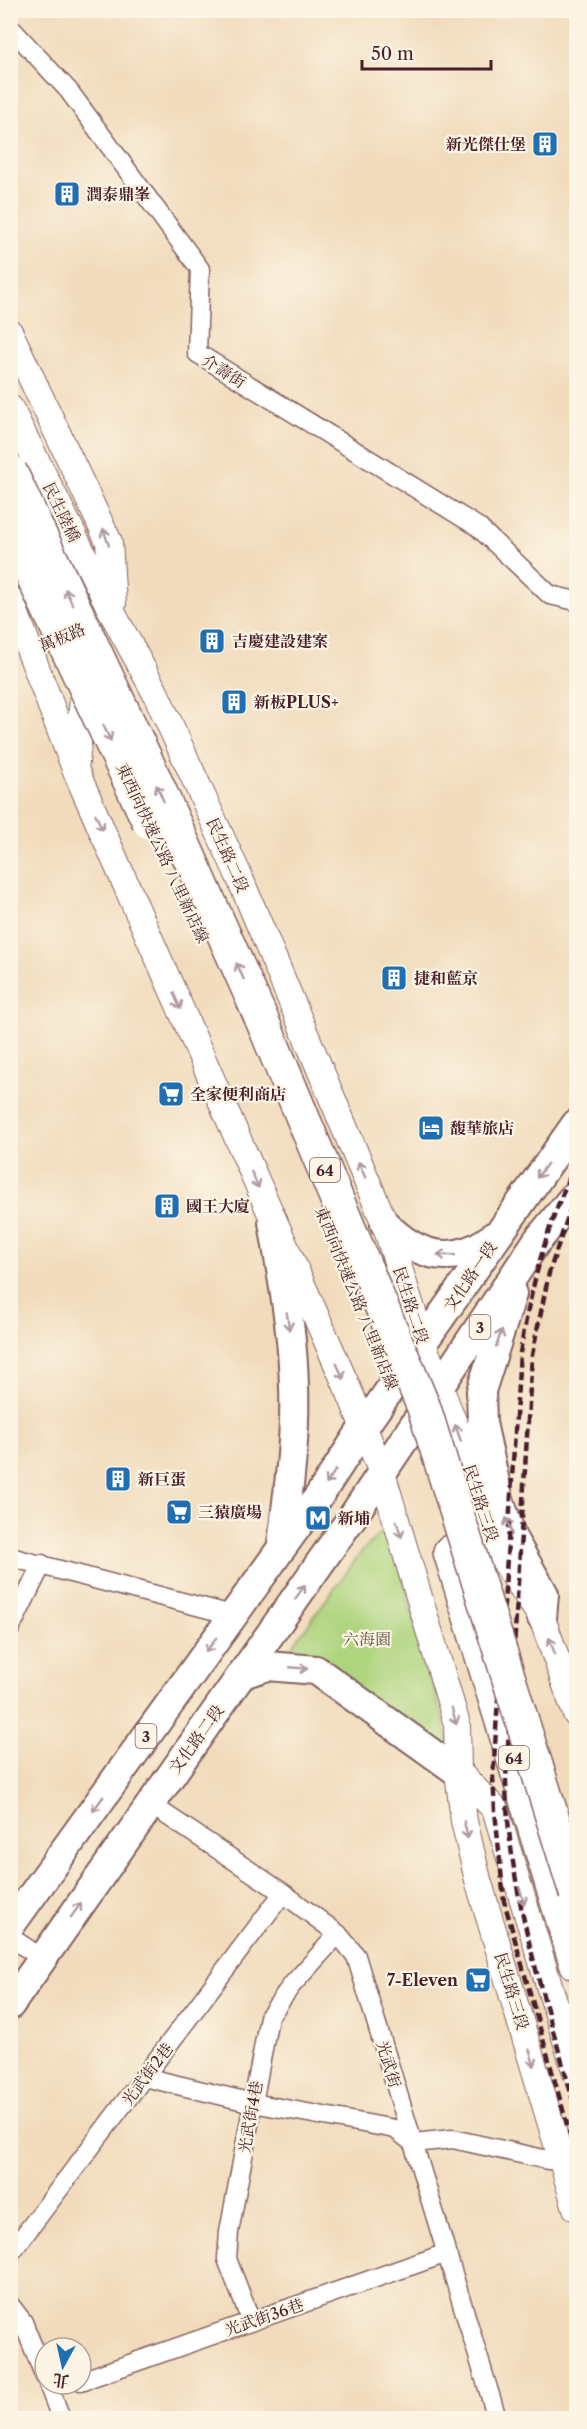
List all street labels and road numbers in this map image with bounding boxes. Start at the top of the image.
street label: 介壽街 [198,350,250,392]
street label: 民生陸橋 [39,479,85,545]
street label: 萬板路 [36,618,88,656]
street label: 東西向快速公路 八里新店線 [112,760,214,946]
street label: 民生路二段 [203,814,253,896]
road number: 64 [310,1158,340,1182]
street label: 東西向快速公路 八里新店線 [311,1203,403,1393]
street label: 文化路一段 [439,1237,501,1315]
street label: 民生路二段 [389,1264,433,1346]
road number: 3 [470,1315,490,1339]
street label: 民生路三段 [459,1462,503,1544]
street label: 文化路二段 [164,1701,228,1777]
road number: 3 [136,1724,156,1748]
road number: 64 [499,1746,529,1770]
street label: 民生路三段 [491,1950,533,2032]
street label: 光武街 [372,2038,406,2090]
street label: 光武街2巷 [117,2039,177,2109]
street label: 光武街4巷 [234,2079,266,2155]
street label: 光武街36巷 [222,2294,306,2340]

